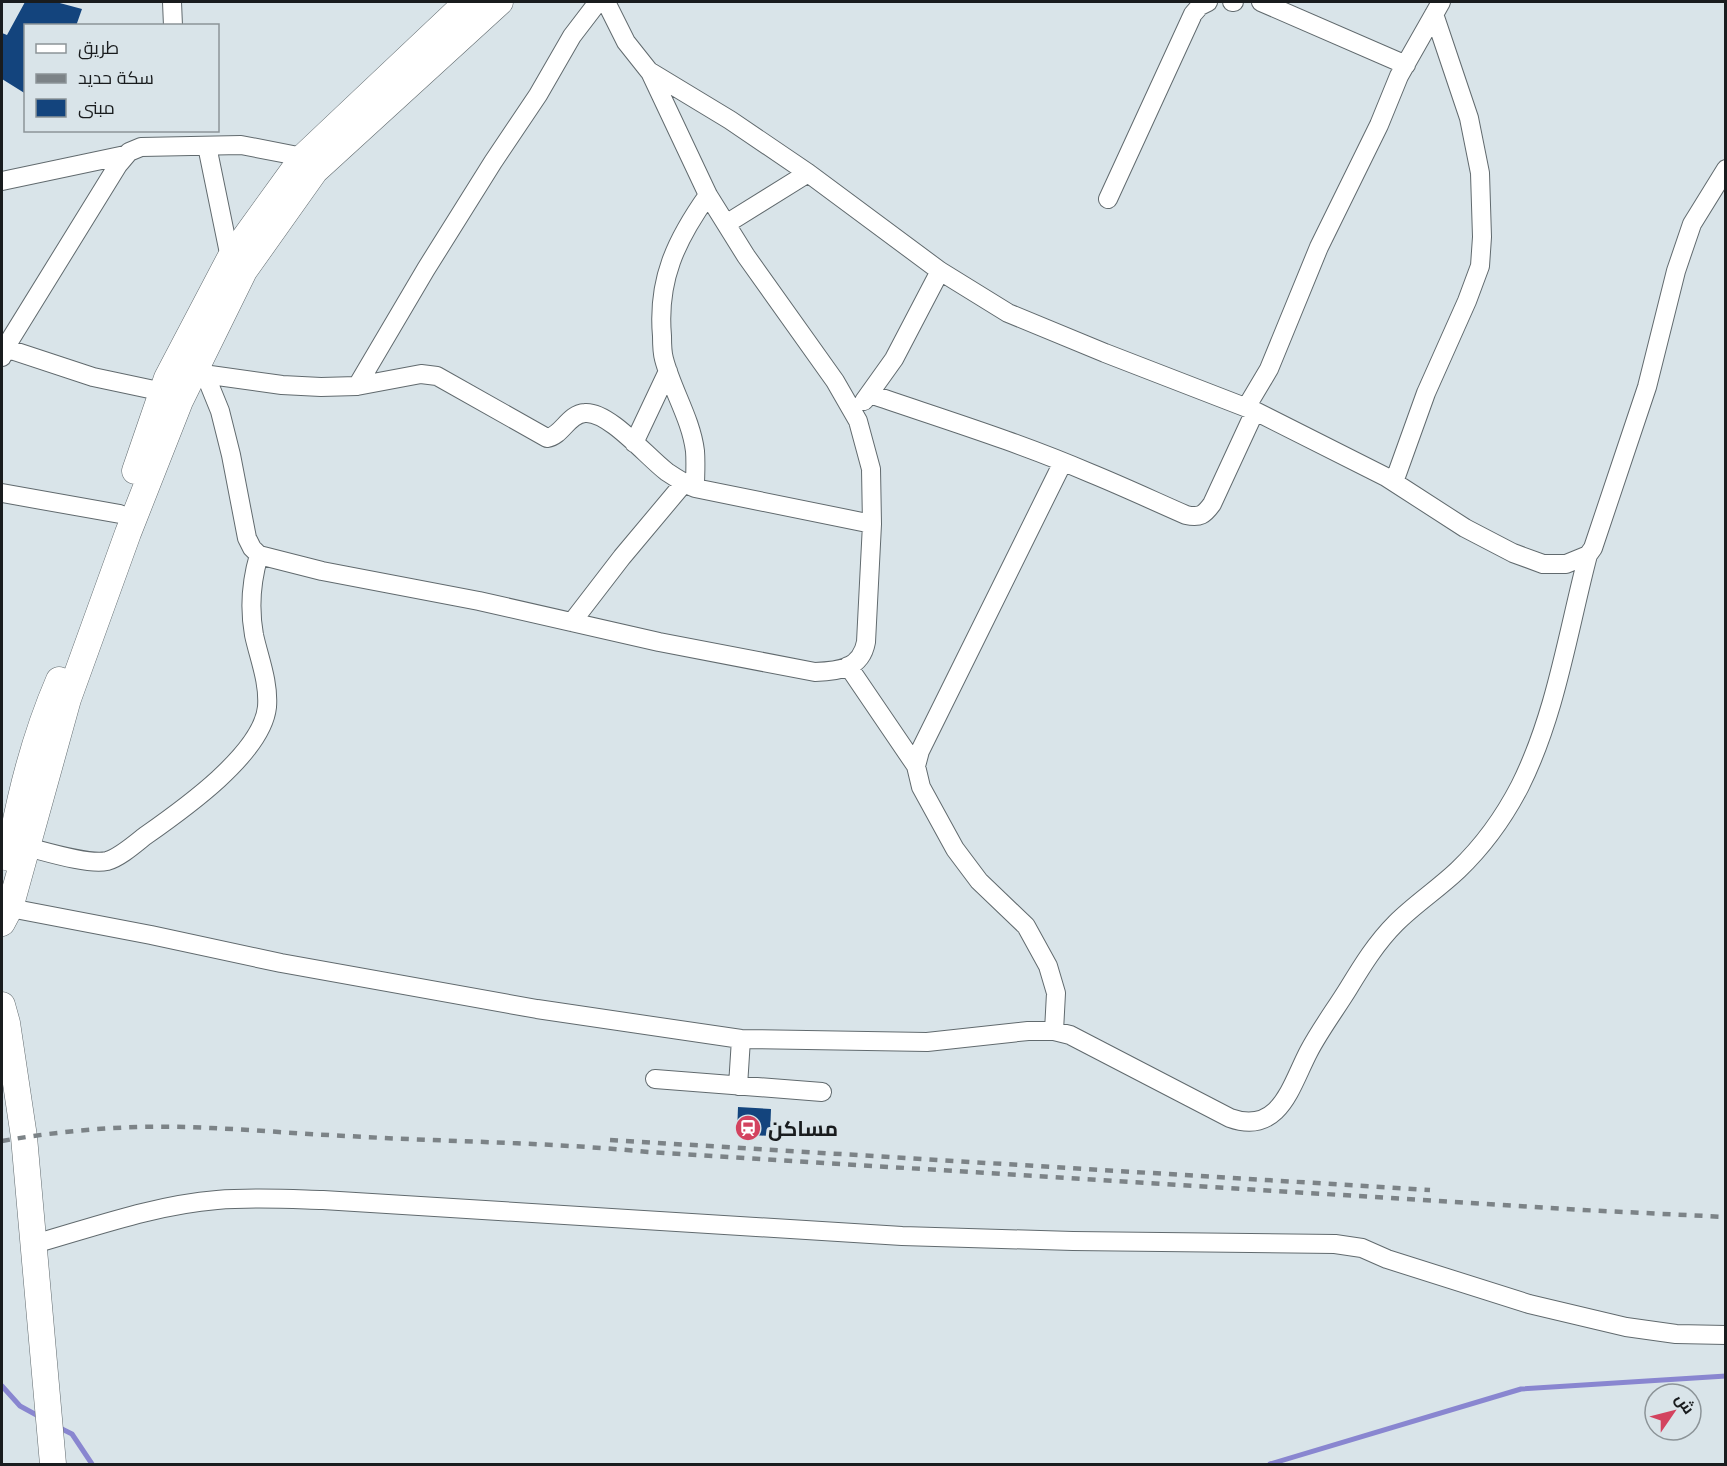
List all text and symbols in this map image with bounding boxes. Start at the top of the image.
legend [24,24,219,132]
text: طريق [78,36,119,60]
text: سكة حديد [78,66,154,89]
text: مبنى [78,96,115,119]
station icon: مساكن [733,1113,763,1143]
place label: مساكن [768,1115,838,1141]
north arrow [1643,1382,1703,1442]
text: ش [1671,1389,1699,1418]

